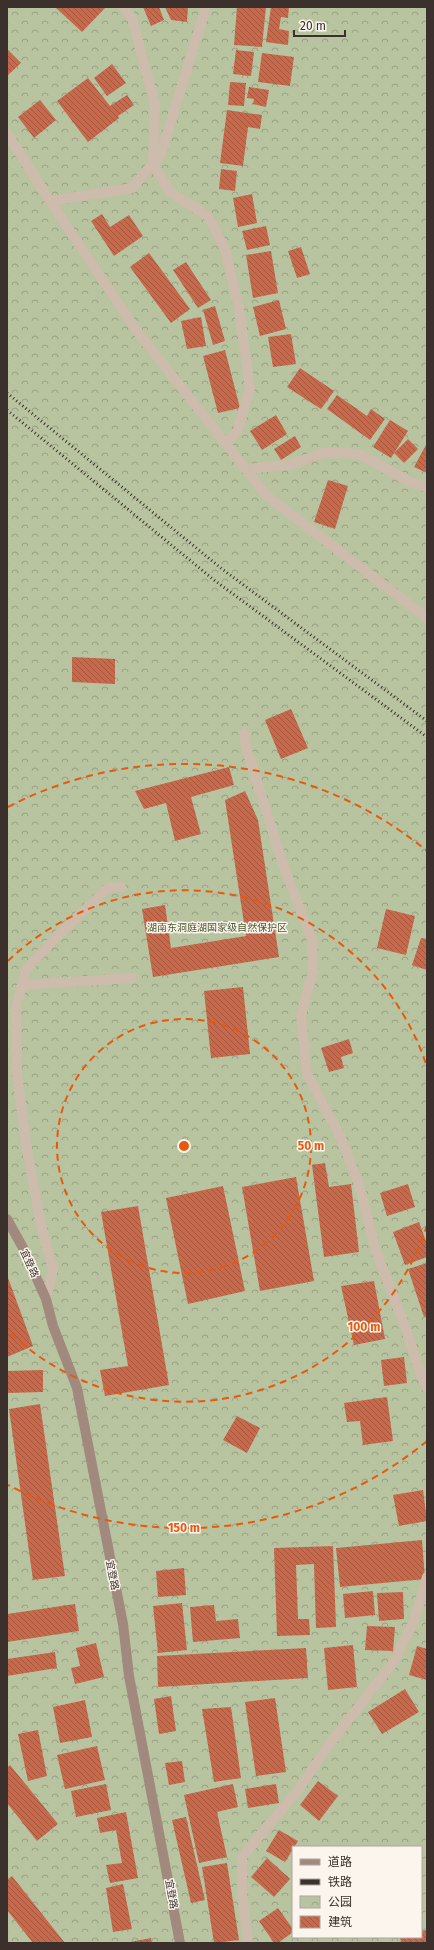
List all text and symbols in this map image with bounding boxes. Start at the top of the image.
scale bar [294,12,345,38]
text: 20 m [300,19,326,33]
park label: 湖南东洞庭湖国家级自然保护区 [147,922,287,934]
centre of rings [177,1139,191,1153]
text: 50 m [298,1139,324,1153]
street label: 宜登路 [18,1247,41,1280]
text: 100 m [348,1320,380,1334]
text: 150 m [168,1521,200,1535]
street label: 宜登路 [103,1559,121,1591]
legend [292,1846,422,1938]
text: 道路 [328,1855,352,1869]
text: 铁路 [328,1875,352,1889]
street label: 宜登路 [163,1878,180,1910]
text: 公园 [328,1895,352,1909]
text: 建筑 [328,1915,352,1929]

